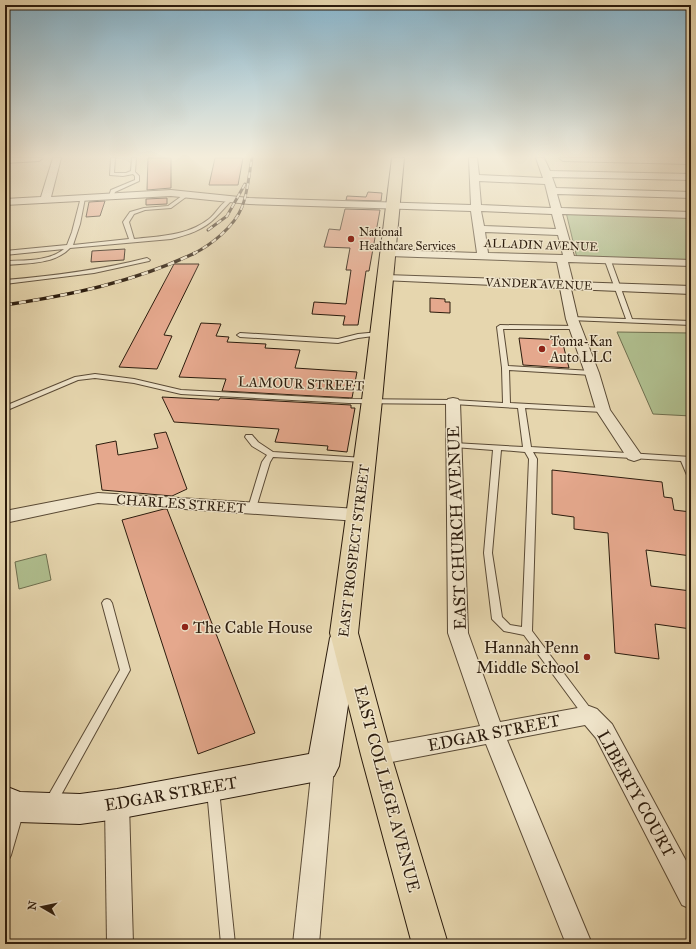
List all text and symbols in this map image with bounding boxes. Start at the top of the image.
place label: National Healthcare Services [359,225,456,253]
marker: National Healthcare Services [346,234,356,244]
street label: ALLADIN AVENUE [483,236,599,254]
street label: VANDER AVENUE [484,275,593,293]
place label: Toma-Kan Auto LLC [549,333,613,366]
marker: Toma-Kan Auto LLC [537,344,547,354]
street label: LAMOUR STREET [238,373,365,395]
street label: EAST CHURCH AVENUE [443,426,471,630]
street label: EAST PROSPECT STREET [335,463,373,638]
street label: CHARLES STREET [116,491,247,517]
place label: The Cable House [193,617,313,638]
marker: The Cable House [180,622,190,632]
place label: Hannah Penn Middle School [476,637,579,678]
marker: Hannah Penn Middle School [582,652,592,662]
street label: EAST COLLEGE AVENUE [349,683,425,895]
street label: EDGAR STREET [426,710,562,756]
street label: LIBERTY COURT [592,727,680,862]
street label: EDGAR STREET [103,772,239,816]
north arrow [22,887,62,927]
text: N [25,899,40,911]

